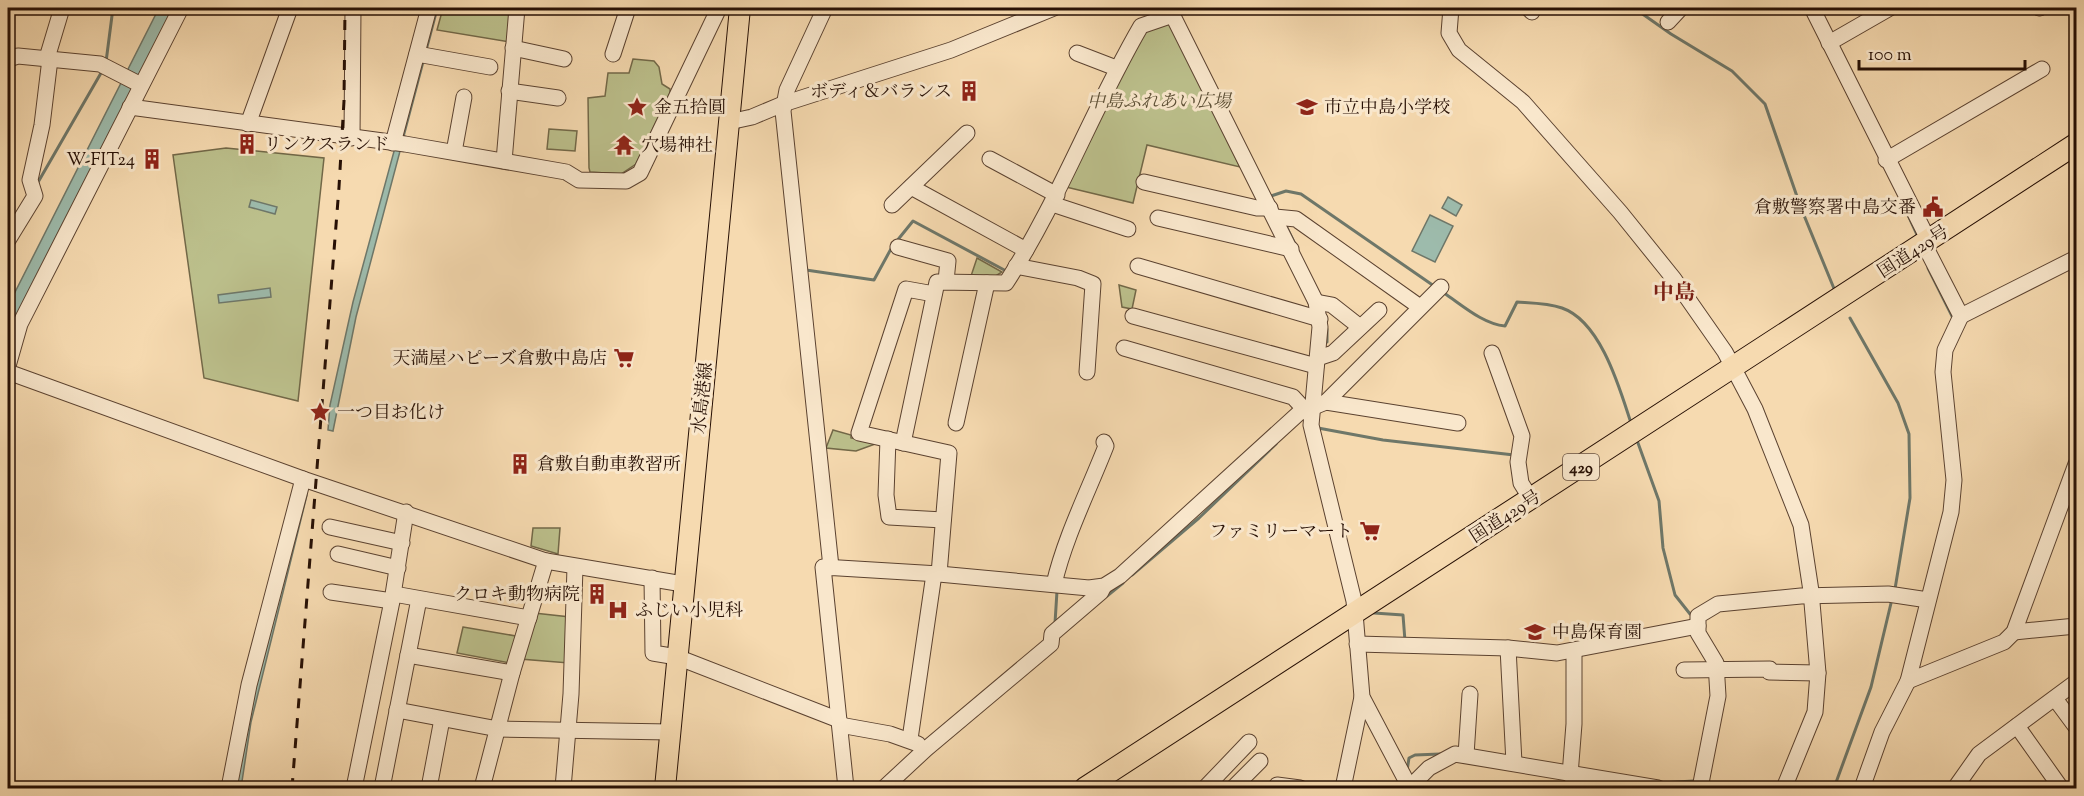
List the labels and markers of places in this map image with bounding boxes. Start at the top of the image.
building icon: ボディ＆バランス [957,79,981,103]
place label: ボディ＆バランス [810,80,952,106]
place icon: 金五拾圓 [625,95,649,119]
school or university icon: 市立中島小学校 [1295,95,1319,119]
place label: 金五拾圓 [654,96,726,122]
place label: 市立中島小学校 [1324,96,1450,122]
building icon: リンクスランド [235,132,259,156]
place label: リンクスランド [264,133,389,159]
temple icon: 穴場神社 [612,133,636,157]
place label: 穴場神社 [641,134,713,160]
building icon: W-FIT24 [140,147,164,171]
place label: W-FIT24 [66,148,135,174]
public building icon: 倉敷警察署中島交番 [1921,195,1945,219]
place label: 倉敷警察署中島交番 [1754,196,1916,222]
supermarket icon: 天満屋ハピーズ倉敷中島店 [612,346,636,370]
place label: 天満屋ハピーズ倉敷中島店 [393,347,607,373]
place icon: 一つ目お化け [308,400,332,424]
place label: 一つ目お化け [337,401,445,427]
building icon: 倉敷自動車教習所 [508,452,532,476]
place label: 倉敷自動車教習所 [537,453,681,479]
supermarket icon: ファミリーマート [1358,519,1382,543]
place label: ファミリーマート [1209,520,1353,546]
building icon: クロキ動物病院 [585,582,609,606]
place label: クロキ動物病院 [454,583,580,609]
hospital icon: ふじい小児科 [606,598,630,622]
place label: ふじい小児科 [635,599,743,625]
school or university icon: 中島保育園 [1523,620,1547,644]
place label: 中島保育園 [1552,621,1642,647]

